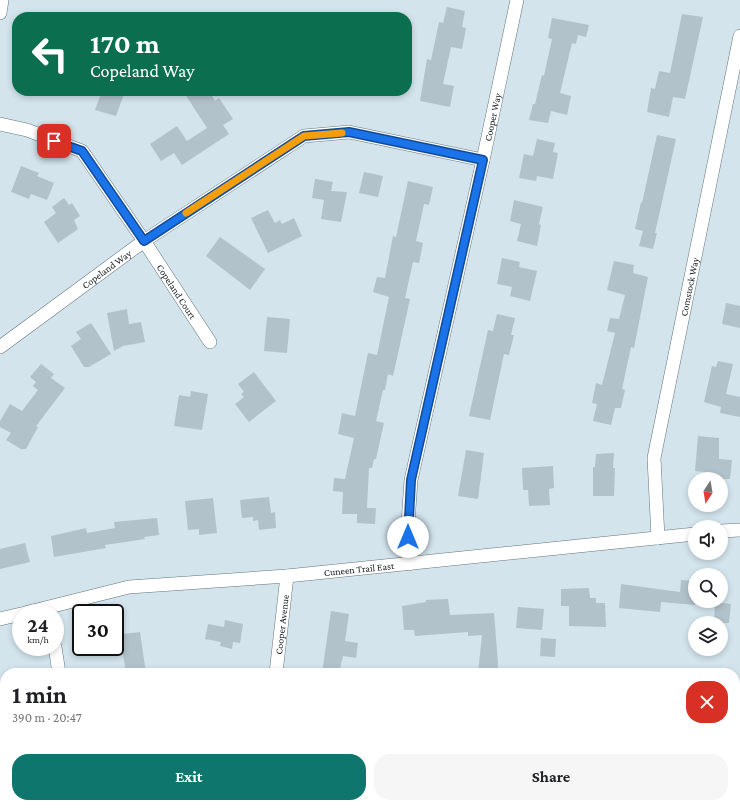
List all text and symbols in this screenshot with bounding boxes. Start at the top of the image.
icon: left [24,28,76,80]
text: 170 m [90,28,160,59]
text: Copeland Way [90,61,195,81]
street label: Cooper Way [482,92,503,142]
pin [37,124,71,158]
icon: arrive [43,130,65,152]
street label: Copeland Way [80,247,133,290]
street label: Comstock Way [678,256,700,317]
street label: Copeland Court [155,262,199,321]
north arrow [688,472,728,512]
map controls [688,472,728,656]
position arrow [387,516,429,558]
button: sound [688,520,728,560]
street label: Cuneen Trail East [323,559,395,578]
button: search [688,568,728,608]
street label: Cooper Avenue [273,593,290,655]
speed limit sign: 30 [72,604,124,656]
text: 24 [28,614,48,636]
button: layers [688,616,728,656]
text: km/h [27,634,49,645]
text: 1 min [12,681,67,708]
button: close [686,681,728,723]
text: 390 m · 20:47 [12,710,82,725]
button: Exit [12,754,366,800]
button: Share [374,754,728,800]

